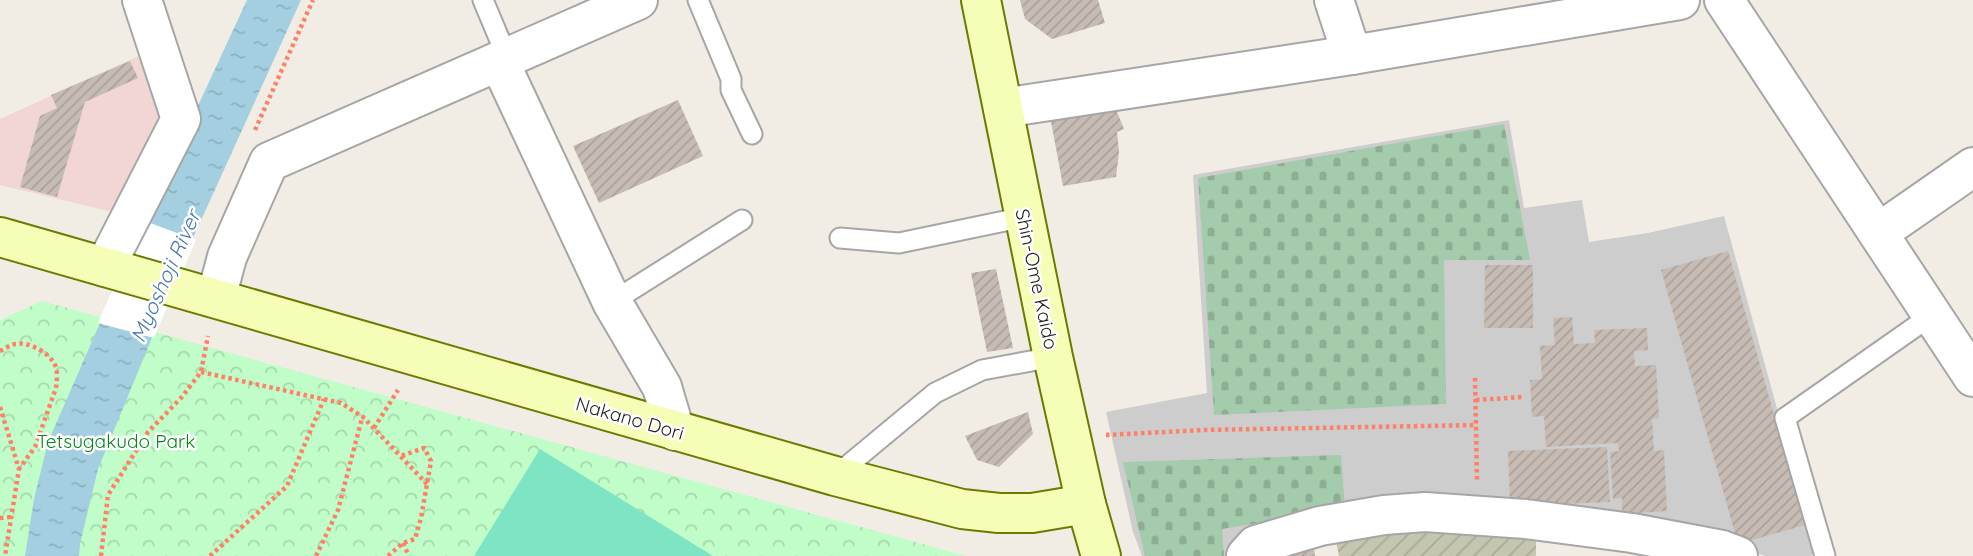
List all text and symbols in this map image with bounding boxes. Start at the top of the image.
water label: Myoshoji River [124,203,207,346]
street label: Shin-Ome Kaido [1010,206,1064,352]
street label: Nakano Dori [573,391,687,445]
park label: Tetsugakudo Park [37,429,195,453]

